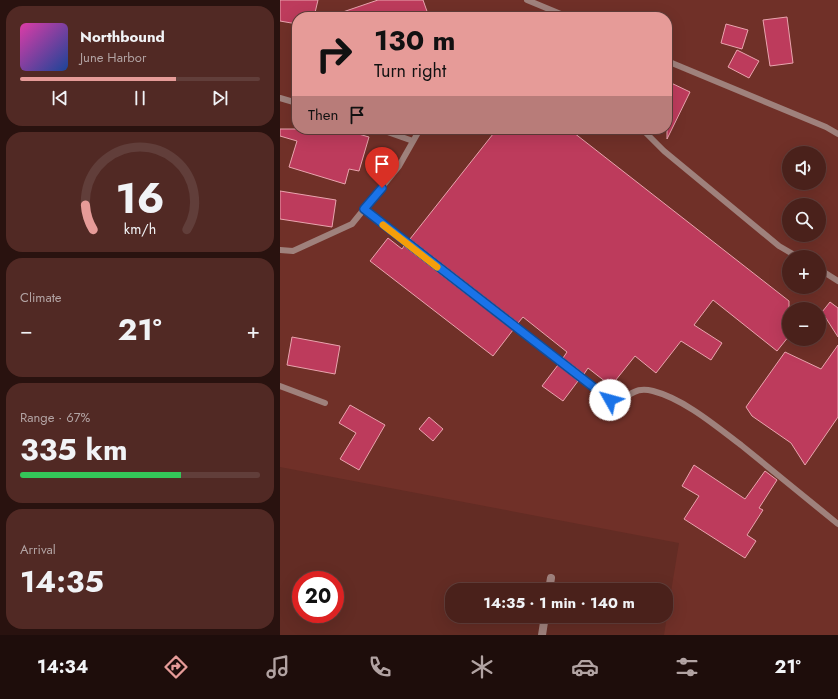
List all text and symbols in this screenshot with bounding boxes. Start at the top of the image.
text: 130 m [374,20,456,61]
text: Northbound [80,26,165,48]
icon: right [308,28,360,80]
text: June Harbor [80,48,146,67]
text: Turn right [374,58,446,84]
icon: previous [49,87,71,109]
icon: pause [129,87,151,109]
icon: next [209,87,231,109]
text: Then [308,104,338,126]
icon: arrive [346,104,368,126]
map controls [782,146,826,346]
button: sound [782,146,826,190]
pin [365,147,399,188]
icon: arrive [371,153,393,175]
text: 16 [116,167,164,228]
button: search [782,198,826,242]
text: km/h [124,218,156,238]
button: + [782,250,826,294]
text: Climate [20,288,61,307]
button: − [782,302,826,346]
text: 21° [118,308,162,351]
text: − [20,314,33,346]
text: + [246,314,260,346]
position arrow [589,379,631,421]
text: Range · 67% [20,408,90,427]
text: 335 km [20,428,128,471]
text: Arrival [20,540,56,559]
text: 14:35 [20,560,104,603]
speed limit sign: 20 [292,571,344,623]
text: 14:35 · 1 min · 140 m [483,592,635,614]
icon: directions [162,653,190,681]
icon: music [264,653,292,681]
icon: phone [366,653,394,681]
icon: climate [468,653,496,681]
icon: car [571,653,599,681]
icon: filters [673,653,701,681]
text: 14:34 [37,654,88,680]
text: 21° [775,654,801,680]

